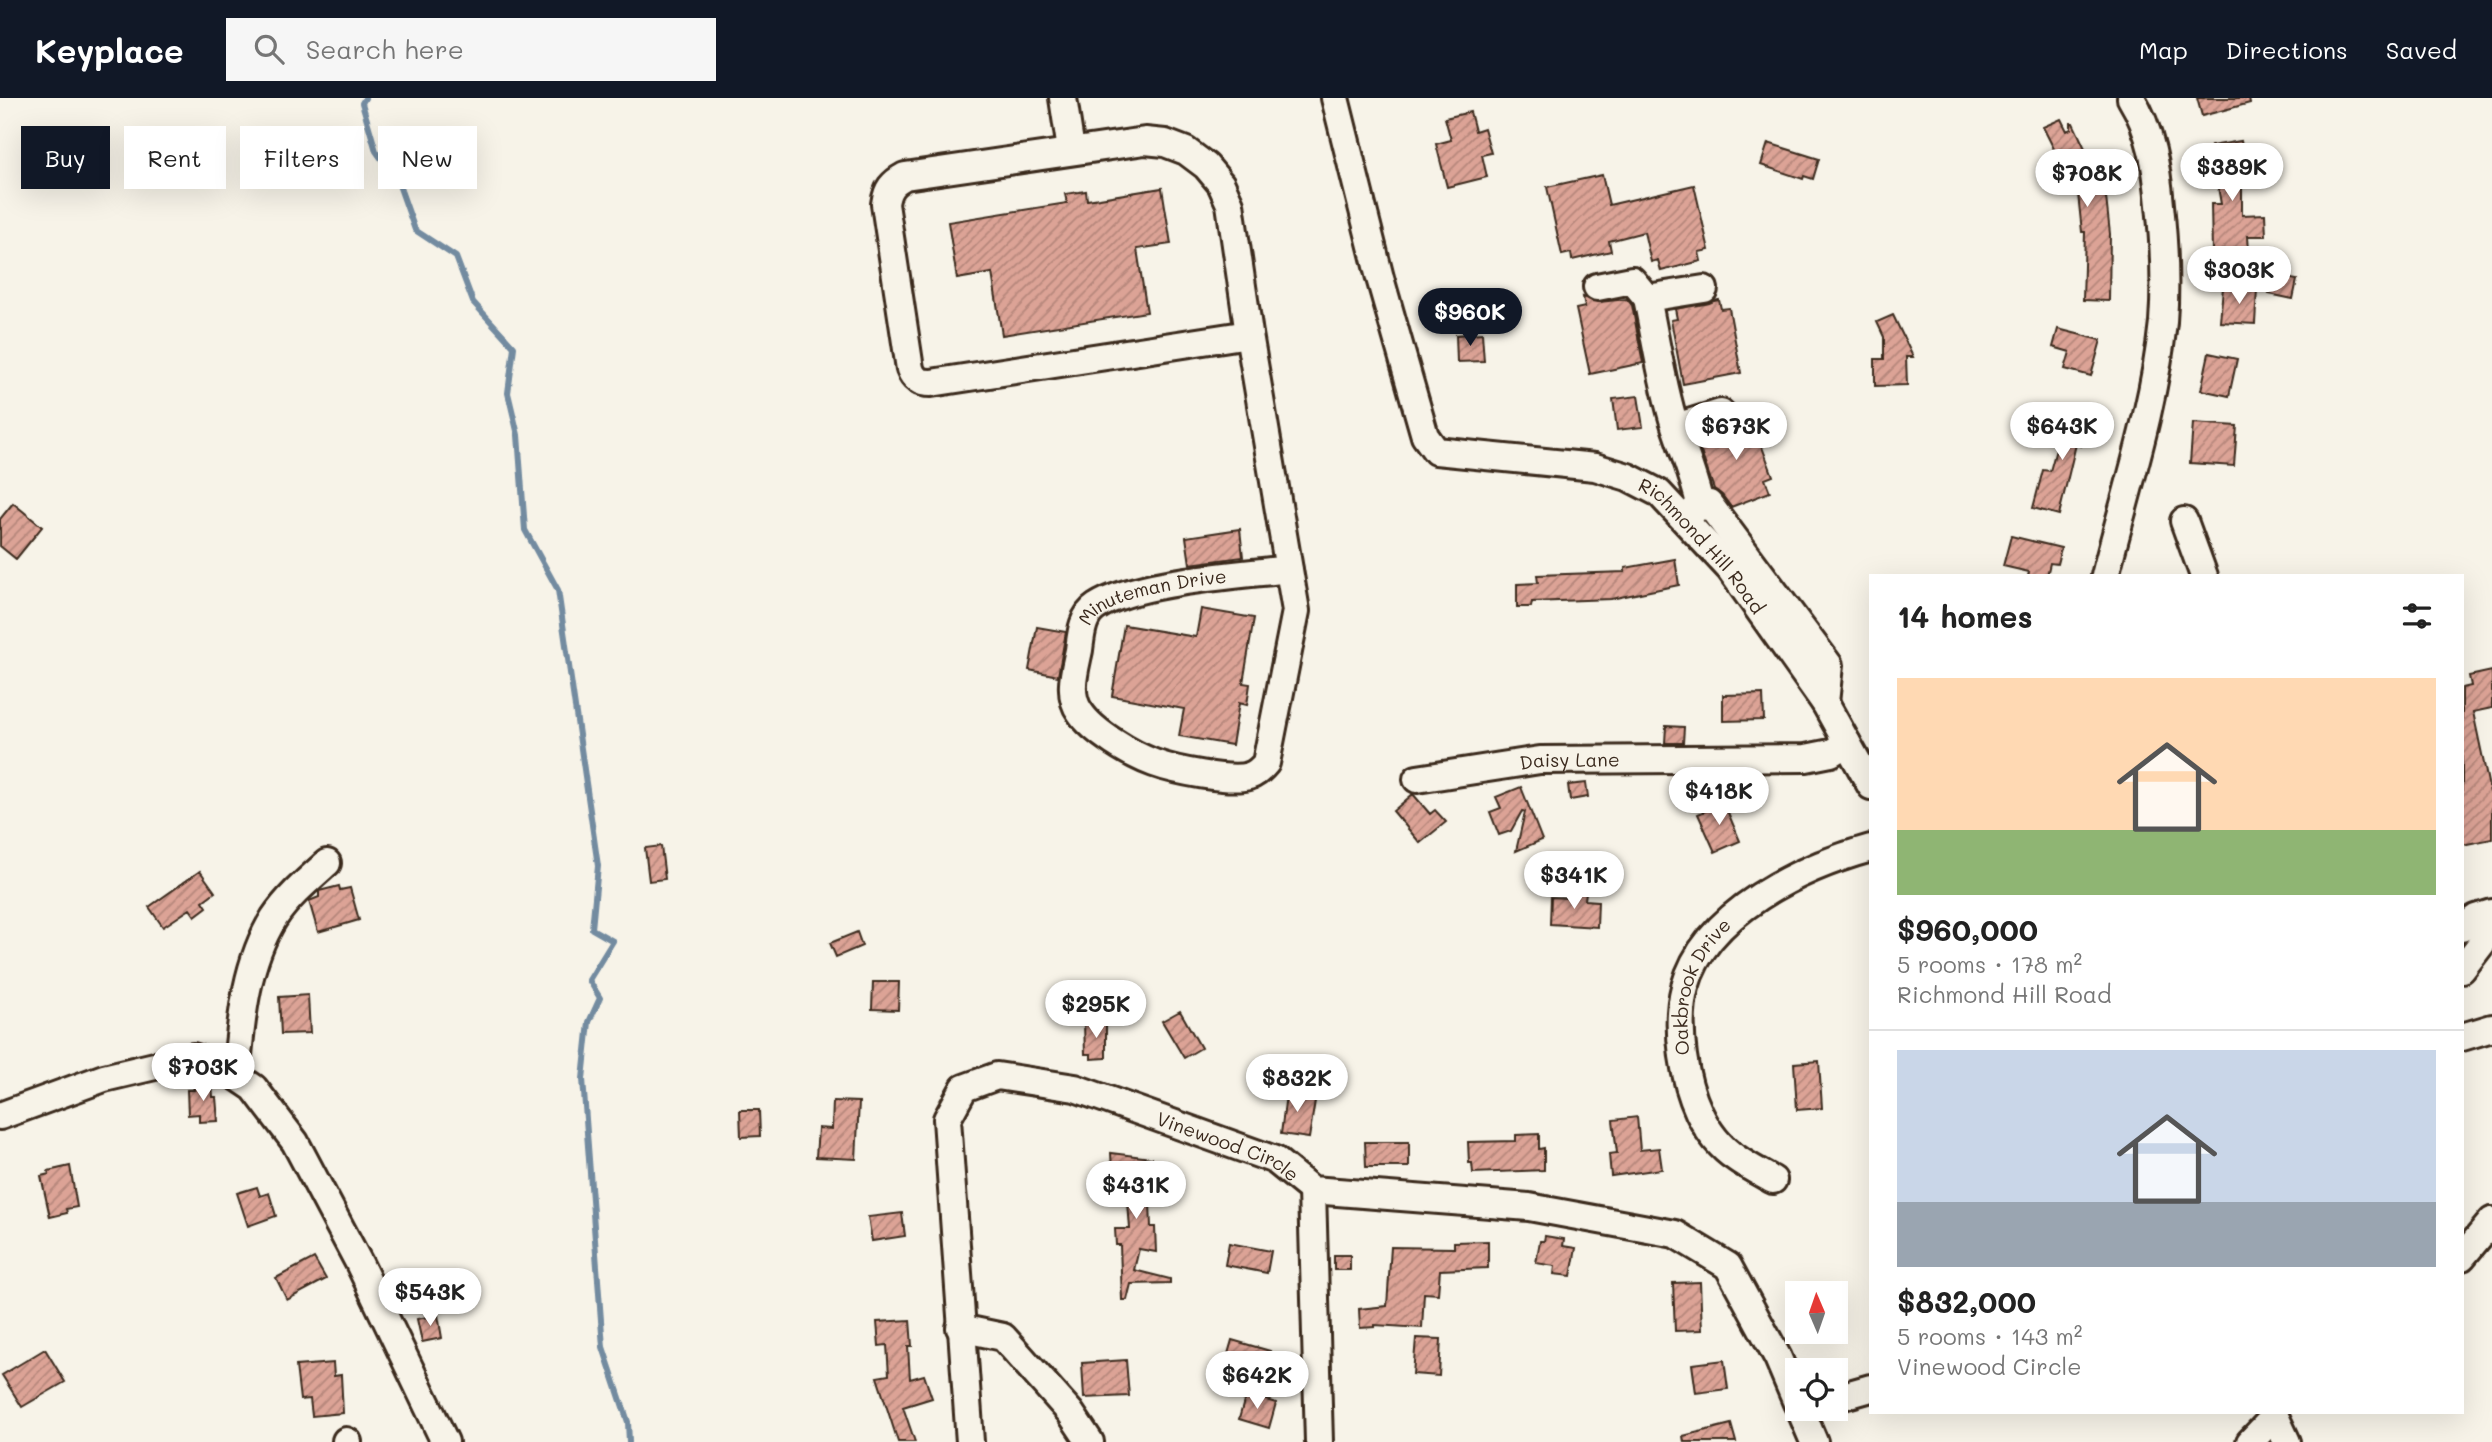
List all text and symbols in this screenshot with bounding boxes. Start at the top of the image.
search box [226,18,716,81]
text: Keyplace [35,28,184,71]
icon: search [250,30,288,68]
text: Search here [306,32,464,66]
text: Map [2139,34,2188,65]
text: Directions [2226,34,2348,65]
text: Saved [2386,34,2457,65]
chip: Buy [21,126,110,189]
chip: Rent [124,126,226,189]
chip: Filters [240,126,364,189]
chip: New [378,126,477,189]
pin: $389K [2183,144,2281,203]
pin: $708K [2038,150,2136,209]
text: $389K [2196,151,2268,181]
text: $708K [2051,157,2123,187]
pin: $303K [2190,246,2288,306]
text: $303K [2203,254,2275,284]
pin: $960K [1421,288,1519,348]
text: $960K [1434,296,1506,326]
pin: $673K [1687,402,1785,462]
pin: $643K [2013,402,2111,462]
text: $673K [1701,410,1771,440]
text: $643K [2026,410,2098,440]
street label: Richmond Hill Road [1635,472,1771,618]
street label: Minuteman Drive [1072,563,1228,629]
text: 14 homes [1897,596,2033,636]
icon: filters [2398,597,2436,635]
icon: home [2104,724,2230,850]
street label: Daisy Lane [1518,746,1620,775]
pin: $418K [1670,768,1768,827]
text: $418K [1685,775,1753,805]
pin: $341K [1525,852,1623,911]
text: $341K [1540,859,1608,889]
text: $960,000 [1897,909,2038,949]
street label: Oakbrook Drive [1668,912,1736,1057]
text: 5 rooms · 178 m² [1897,949,2082,979]
text: Richmond Hill Road [1897,979,2112,1009]
pin: $295K [1047,981,1145,1040]
text: $295K [1061,988,1131,1018]
pin: $703K [154,1044,252,1103]
text: $703K [168,1051,238,1081]
pin: $832K [1248,1054,1346,1114]
text: $832K [1262,1062,1332,1092]
icon: home [2104,1096,2230,1222]
street label: Vinewood Circle [1153,1105,1305,1187]
pin: $431K [1087,1162,1185,1221]
text: $431K [1102,1169,1170,1199]
pin: $543K [381,1268,479,1328]
text: $543K [394,1276,466,1306]
north arrow [1785,1281,1848,1344]
map controls [1785,1281,1848,1421]
text: $832,000 [1897,1281,2036,1321]
text: 5 rooms · 143 m² [1897,1321,2083,1351]
text: Vinewood Circle [1897,1351,2081,1381]
pin: $642K [1208,1352,1306,1411]
button: locate [1785,1358,1848,1421]
text: $642K [1222,1359,1292,1389]

